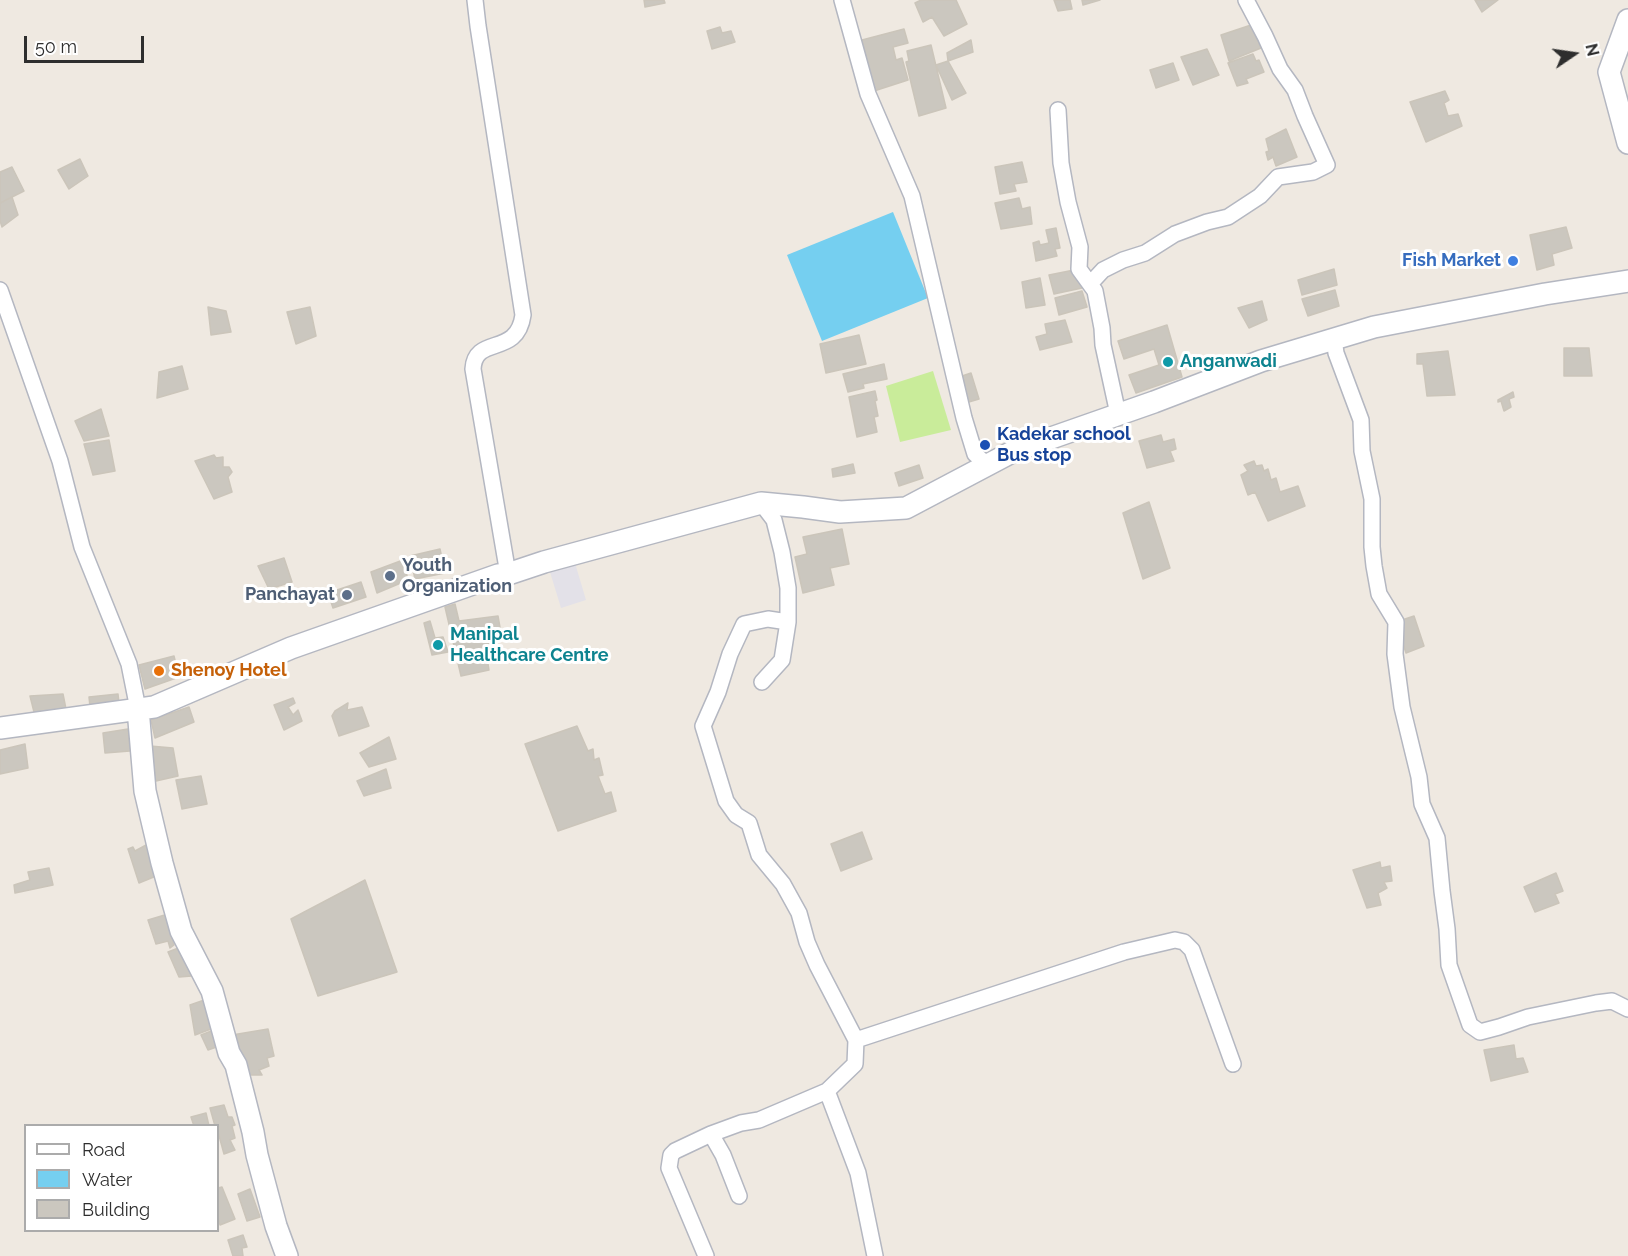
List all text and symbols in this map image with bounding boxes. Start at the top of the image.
scale bar [27,24,147,62]
north arrow [1544,24,1604,84]
text: 50 m [35,36,77,57]
text: N [1581,42,1603,58]
place label: Fish Market [1402,250,1501,272]
marker: Fish Market [1506,254,1520,268]
place label: Anganwadi [1180,351,1277,373]
marker: Anganwadi [1161,355,1175,369]
place label: Kadekar school Bus stop [997,424,1131,466]
marker: Kadekar school Bus stop [978,438,992,452]
place label: Youth Organization [402,555,512,598]
marker: Youth Organization [383,569,397,583]
place label: Panchayat [245,584,335,606]
marker: Panchayat [340,588,354,602]
place label: Manipal Healthcare Centre [450,624,609,666]
marker: Manipal Healthcare Centre [431,638,445,652]
place label: Shenoy Hotel [171,660,287,682]
marker: Shenoy Hotel [152,664,166,678]
legend [24,1124,219,1232]
text: Road [82,1139,125,1160]
text: Water [82,1169,132,1190]
text: Building [82,1199,150,1220]

